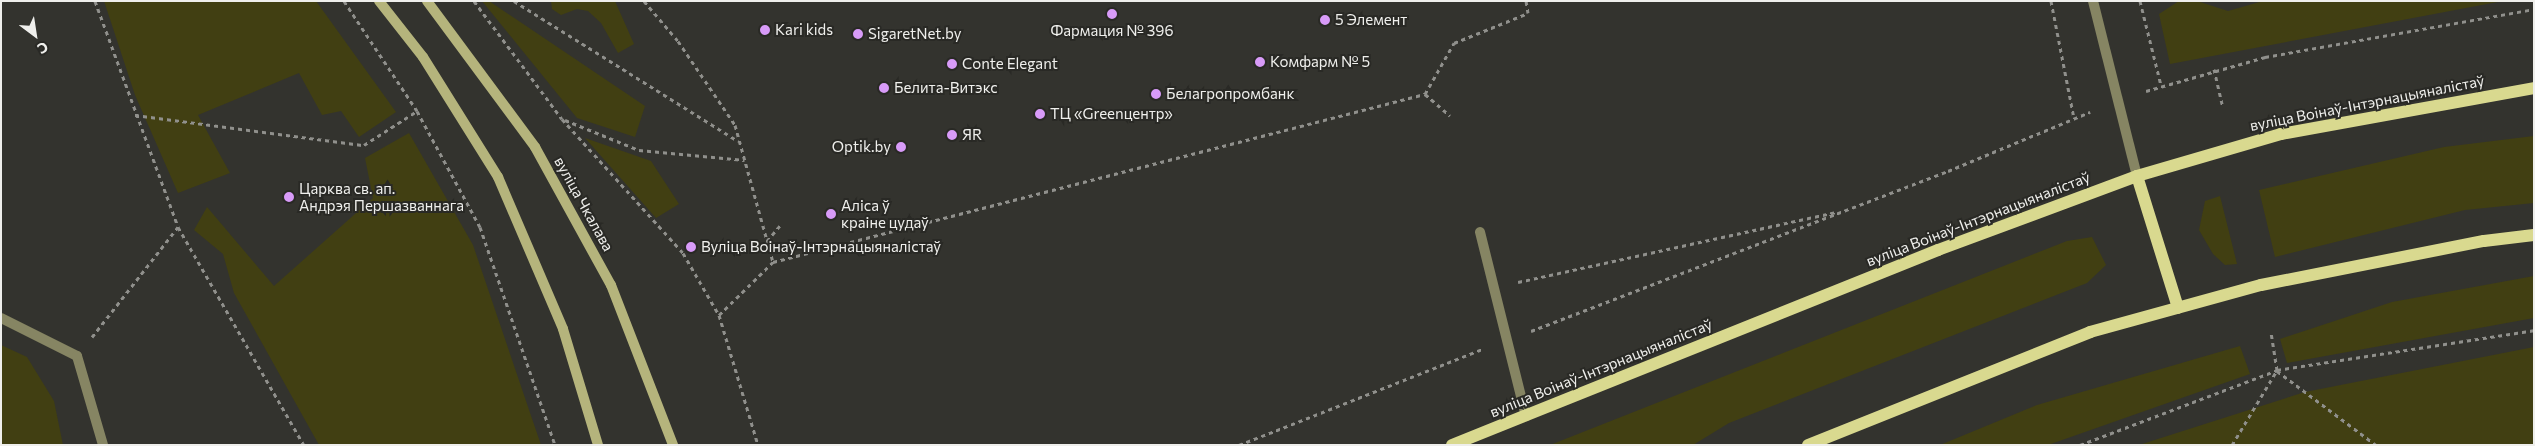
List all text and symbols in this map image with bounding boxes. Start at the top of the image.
marker: Фармация № 396 [1106,8,1118,20]
north arrow [10,10,60,60]
place label: 5 Элемент [1335,11,1407,29]
marker: 5 Элемент [1319,14,1331,26]
place label: Kari kids [775,21,833,39]
place label: Фармация № 396 [1050,22,1174,40]
marker: Kari kids [759,24,771,36]
place label: SigaretNet.by [868,25,961,43]
marker: SigaretNet.by [852,28,864,40]
text: С [35,39,51,58]
place label: Комфарм № 5 [1270,53,1370,71]
place label: Conte Elegant [962,55,1058,73]
marker: Комфарм № 5 [1254,56,1266,68]
marker: Conte Elegant [946,58,958,70]
street label: вуліца Воінаў-Інтэрнацыяналістаў [2248,71,2486,135]
place label: Белита-Витэкс [894,79,998,97]
marker: Белита-Витэкс [878,82,890,94]
place label: Белагропромбанк [1166,85,1294,103]
marker: Белагропромбанк [1150,88,1162,100]
place label: ТЦ «Greenцентр» [1050,105,1173,123]
marker: ТЦ «Greenцентр» [1034,108,1046,120]
place label: ЯR [962,126,982,144]
marker: ЯR [946,129,958,141]
place label: Optik.by [832,138,891,156]
marker: Optik.by [895,141,907,153]
street label: вуліца Чкалава [551,154,617,254]
street label: вуліца Воінаў-Інтэрнацыяналістаў [1863,168,2093,270]
place label: Царква св. ап. Андрэя Першазваннага [299,179,464,214]
marker: Царква св. ап. Андрэя Першазваннага [283,191,295,203]
place label: Аліса ў краіне цудаў [841,196,929,231]
marker: Аліса ў краіне цудаў [825,208,837,220]
place label: Вуліца Воінаў-Інтэрнацыяналістаў [701,238,941,256]
marker: Вуліца Воінаў-Інтэрнацыяналістаў [685,241,697,253]
street label: вуліца Воінаў-Інтэрнацыяналістаў [1487,315,1715,421]

